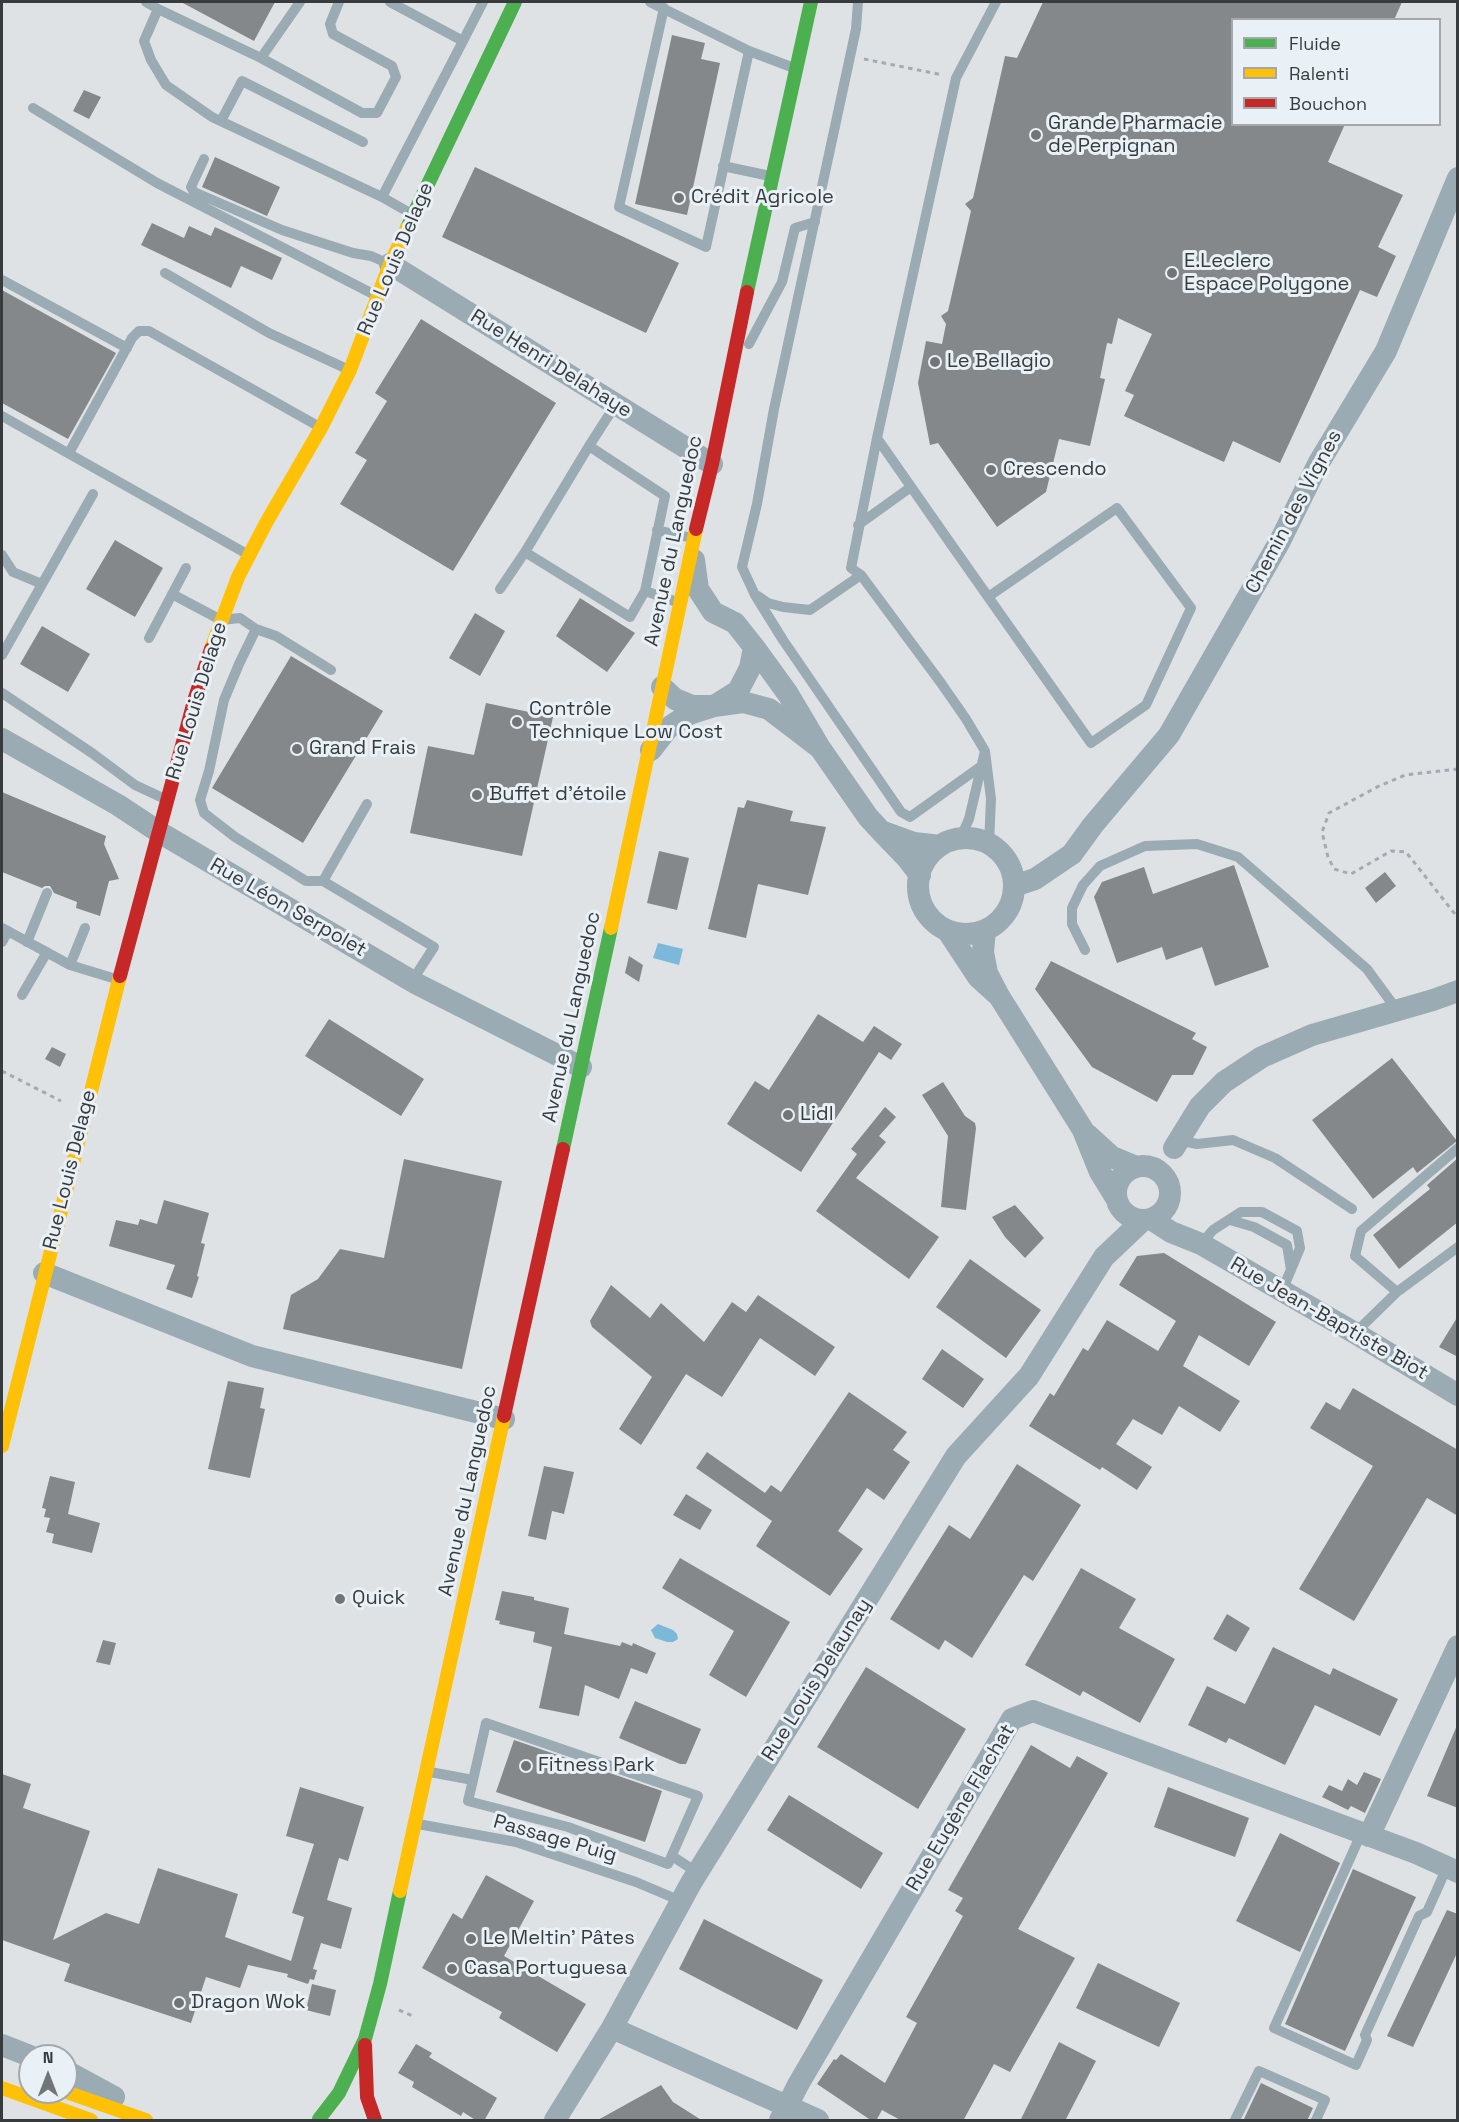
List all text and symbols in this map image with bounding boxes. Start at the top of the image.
legend [1231,18,1441,126]
text: Fluide [1289,32,1341,55]
text: Ralenti [1289,62,1349,85]
text: Bouchon [1289,92,1367,115]
place label: Grande Pharmacie de Perpignan [1048,112,1222,159]
marker: Grande Pharmacie de Perpignan [1029,128,1043,142]
street label: Rue Louis Delage [353,179,439,339]
place label: Crédit Agricole [691,186,834,210]
marker: Crédit Agricole [672,191,686,205]
place label: E.Leclerc Espace Polygone [1184,250,1349,297]
marker: E.Leclerc Espace Polygone [1165,266,1179,280]
street label: Rue Henri Delahaye [466,305,636,423]
place label: Le Bellagio [947,350,1051,374]
marker: Le Bellagio [928,355,942,369]
street label: Chemin des Vignes [1241,426,1347,598]
street label: Avenue du Languedoc [640,433,708,649]
place label: Crescendo [1003,458,1107,482]
marker: Crescendo [984,463,998,477]
street label: Rue Louis Delage [162,619,232,783]
place label: Contrôle Technique Low Cost [529,698,723,745]
marker: Contrôle Technique Low Cost [510,715,524,729]
place label: Grand Frais [309,737,416,761]
marker: Grand Frais [290,742,304,756]
place label: Buffet d'étoile [489,783,627,807]
marker: Buffet d'étoile [470,788,484,802]
street label: Rue Léon Serpolet [205,853,371,963]
street label: Avenue du Languedoc [538,909,606,1125]
street label: Rue Louis Delage [39,1088,101,1252]
place label: Lidl [800,1103,834,1127]
marker: Lidl [781,1108,795,1122]
street label: Rue Jean-Baptiste Biot [1226,1252,1432,1386]
street label: Avenue du Languedoc [434,1383,502,1599]
place label: Quick [352,1587,405,1611]
marker: Quick [333,1592,347,1606]
street label: Rue Louis Delaunay [757,1594,877,1766]
street label: Rue Eugène Flachat [902,1720,1020,1896]
place label: Fitness Park [538,1754,655,1778]
marker: Fitness Park [519,1759,533,1773]
street label: Passage Puig [491,1810,619,1868]
place label: Le Meltin' Pâtes [483,1927,635,1951]
marker: Le Meltin' Pâtes [464,1932,478,1946]
place label: Casa Portuguesa [464,1957,627,1981]
marker: Casa Portuguesa [445,1962,459,1976]
place label: Dragon Wok [191,1991,306,2015]
marker: Dragon Wok [172,1996,186,2010]
north arrow [18,2044,78,2104]
text: N [43,2047,53,2068]

